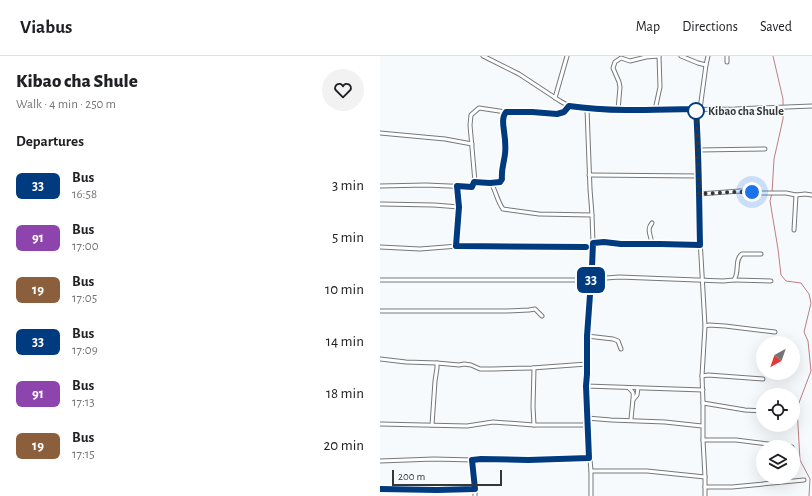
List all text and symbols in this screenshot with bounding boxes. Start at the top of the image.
text: Viabus [20,18,72,37]
text: Map [636,20,660,34]
text: Directions [682,20,738,34]
text: Saved [760,20,792,34]
button: heart [322,69,364,111]
text: Kibao cha Shule [16,72,138,91]
text: Walk · 4 min · 250 m [16,98,116,111]
marker: Kibao cha Shule [687,102,705,120]
place label: Kibao cha Shule [708,105,784,117]
text: Departures [16,134,84,149]
text: Bus [72,170,94,185]
text: 3 min [332,178,364,193]
text: 33 [32,179,44,193]
your location [742,182,762,202]
text: 16:58 [72,188,97,201]
text: Bus [72,222,94,237]
text: 5 min [332,230,364,245]
text: 91 [32,231,44,245]
text: 17:00 [72,240,99,253]
line badge: 33 [573,267,609,293]
text: 33 [585,273,597,287]
text: Bus [72,274,94,289]
text: 10 min [325,282,364,297]
text: 19 [32,283,44,297]
text: 17:05 [72,292,97,305]
text: Bus [72,326,94,341]
text: 14 min [326,334,364,349]
text: 33 [32,335,44,349]
north arrow [756,336,800,380]
map controls [756,336,800,484]
text: 17:09 [72,344,98,357]
text: Bus [72,378,94,393]
text: 18 min [326,386,364,401]
text: 91 [32,387,44,401]
button: locate [756,388,800,432]
text: 17:13 [72,396,95,409]
text: Bus [72,430,94,445]
text: 20 min [323,438,364,453]
text: 19 [32,439,44,453]
button: layers [756,440,800,484]
text: 17:15 [72,448,95,461]
scale bar [392,468,502,487]
text: 200 m [398,471,425,482]

